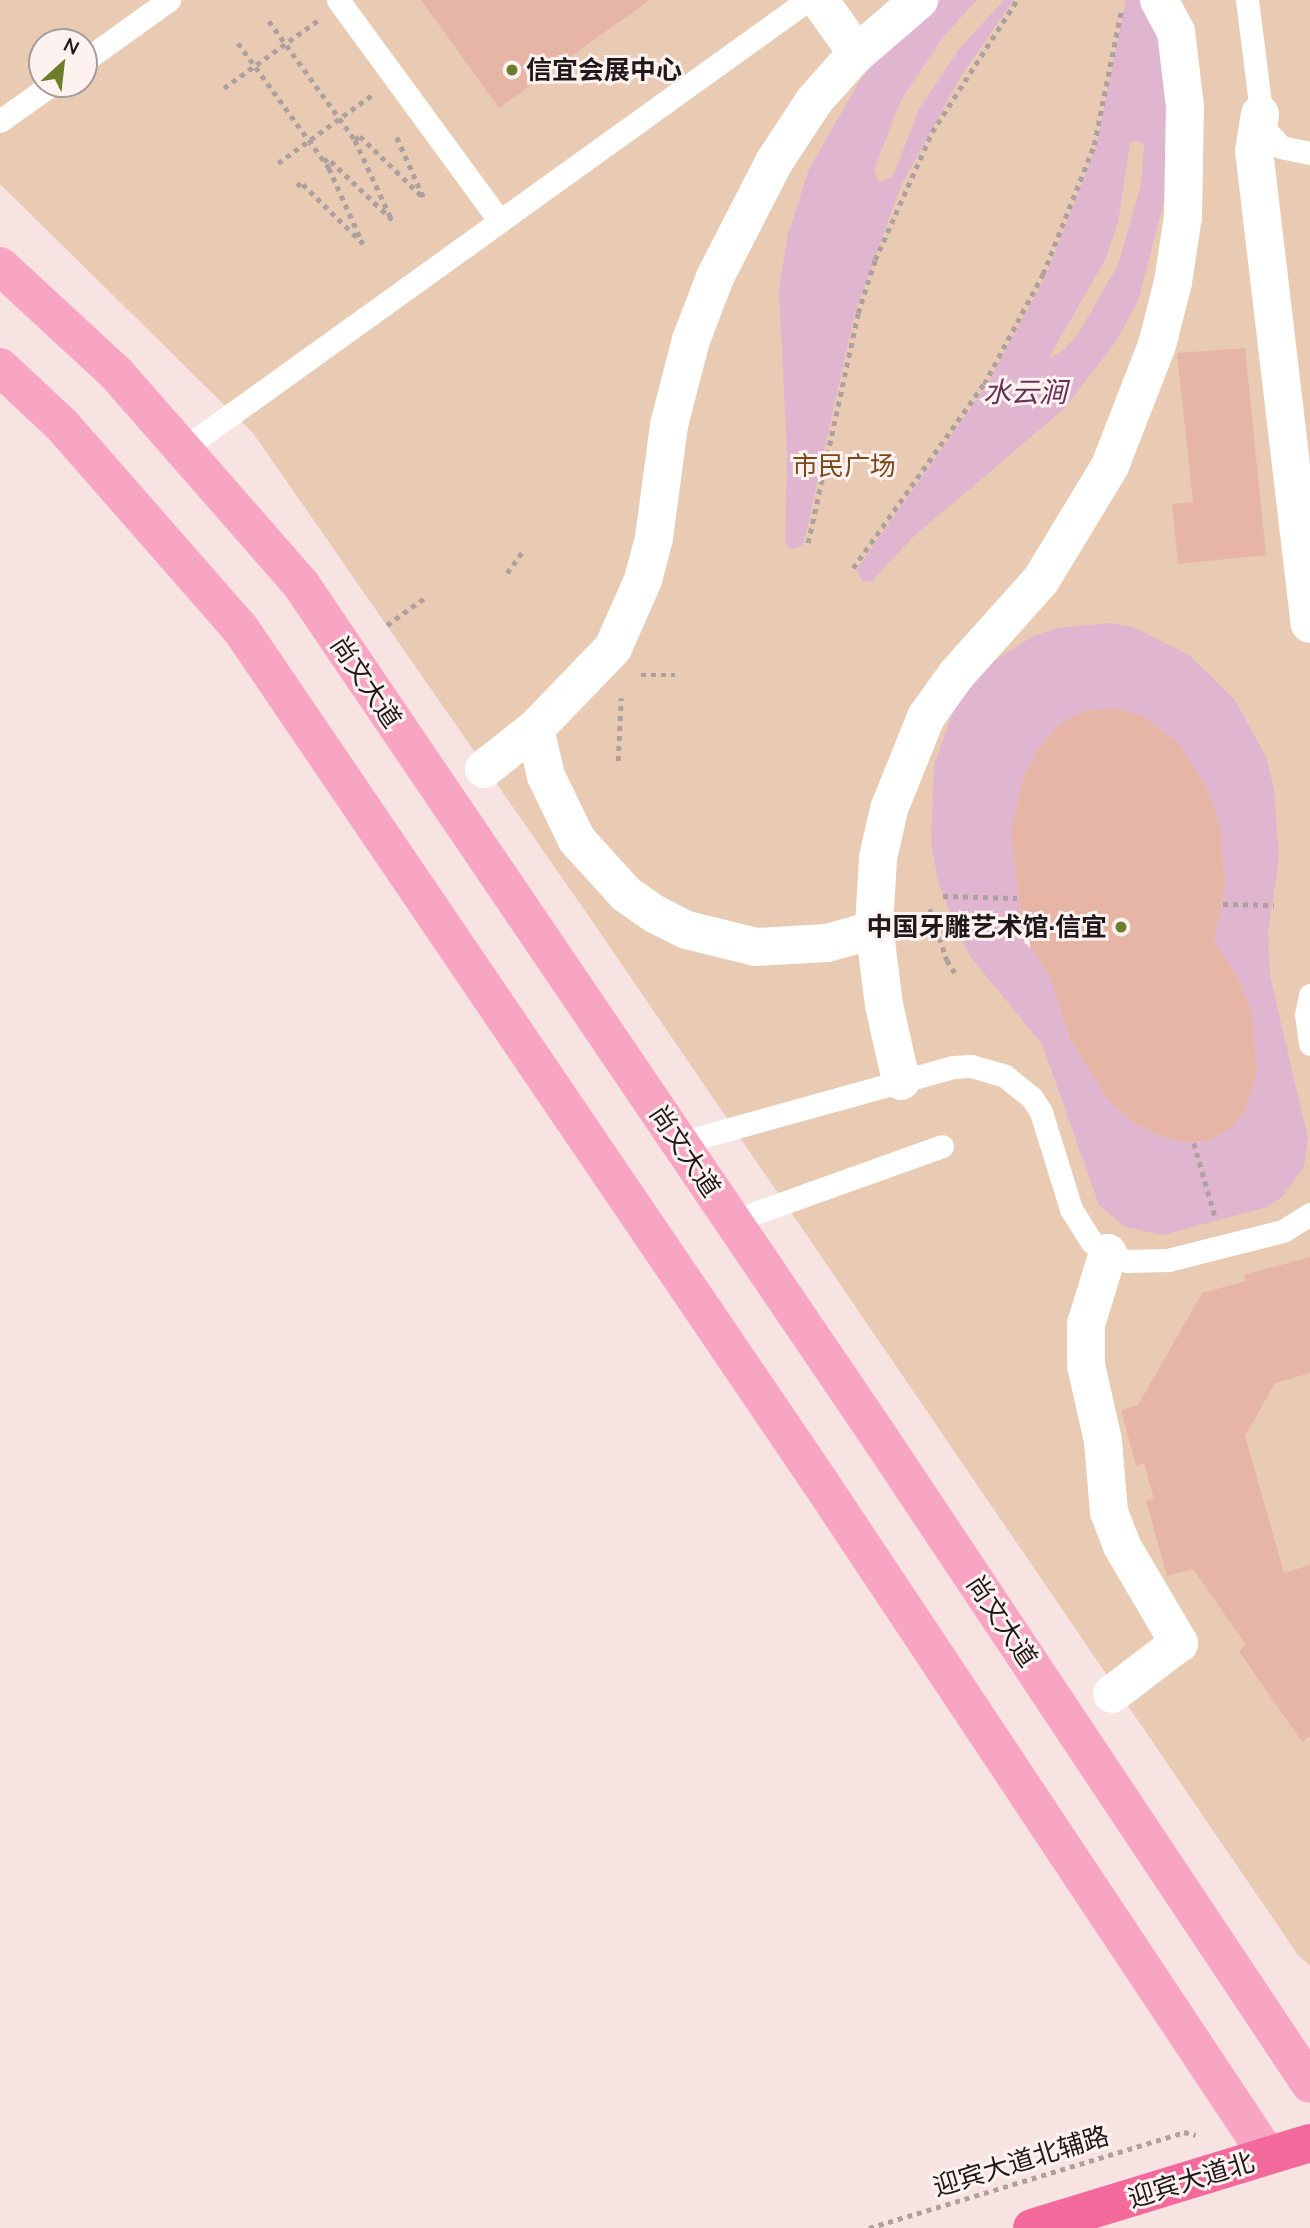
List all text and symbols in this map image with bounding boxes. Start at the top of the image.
north arrow [28,28,98,98]
text: N [60,32,83,60]
place label: 信宜会展中心 [526,54,682,86]
marker: 信宜会展中心 [504,62,520,78]
water label: 水云涧 [983,375,1067,409]
park label: 市民广场 [792,450,896,482]
street label: 尚文大道 [324,630,408,734]
place label: 中国牙雕艺术馆·信宜 [866,911,1107,943]
marker: 中国牙雕艺术馆·信宜 [1113,919,1129,935]
street label: 尚文大道 [643,1099,727,1203]
street label: 尚文大道 [960,1569,1044,1673]
street label: 迎宾大道北辅路 [929,2119,1113,2203]
street label: 迎宾大道北 [1124,2146,1258,2214]

